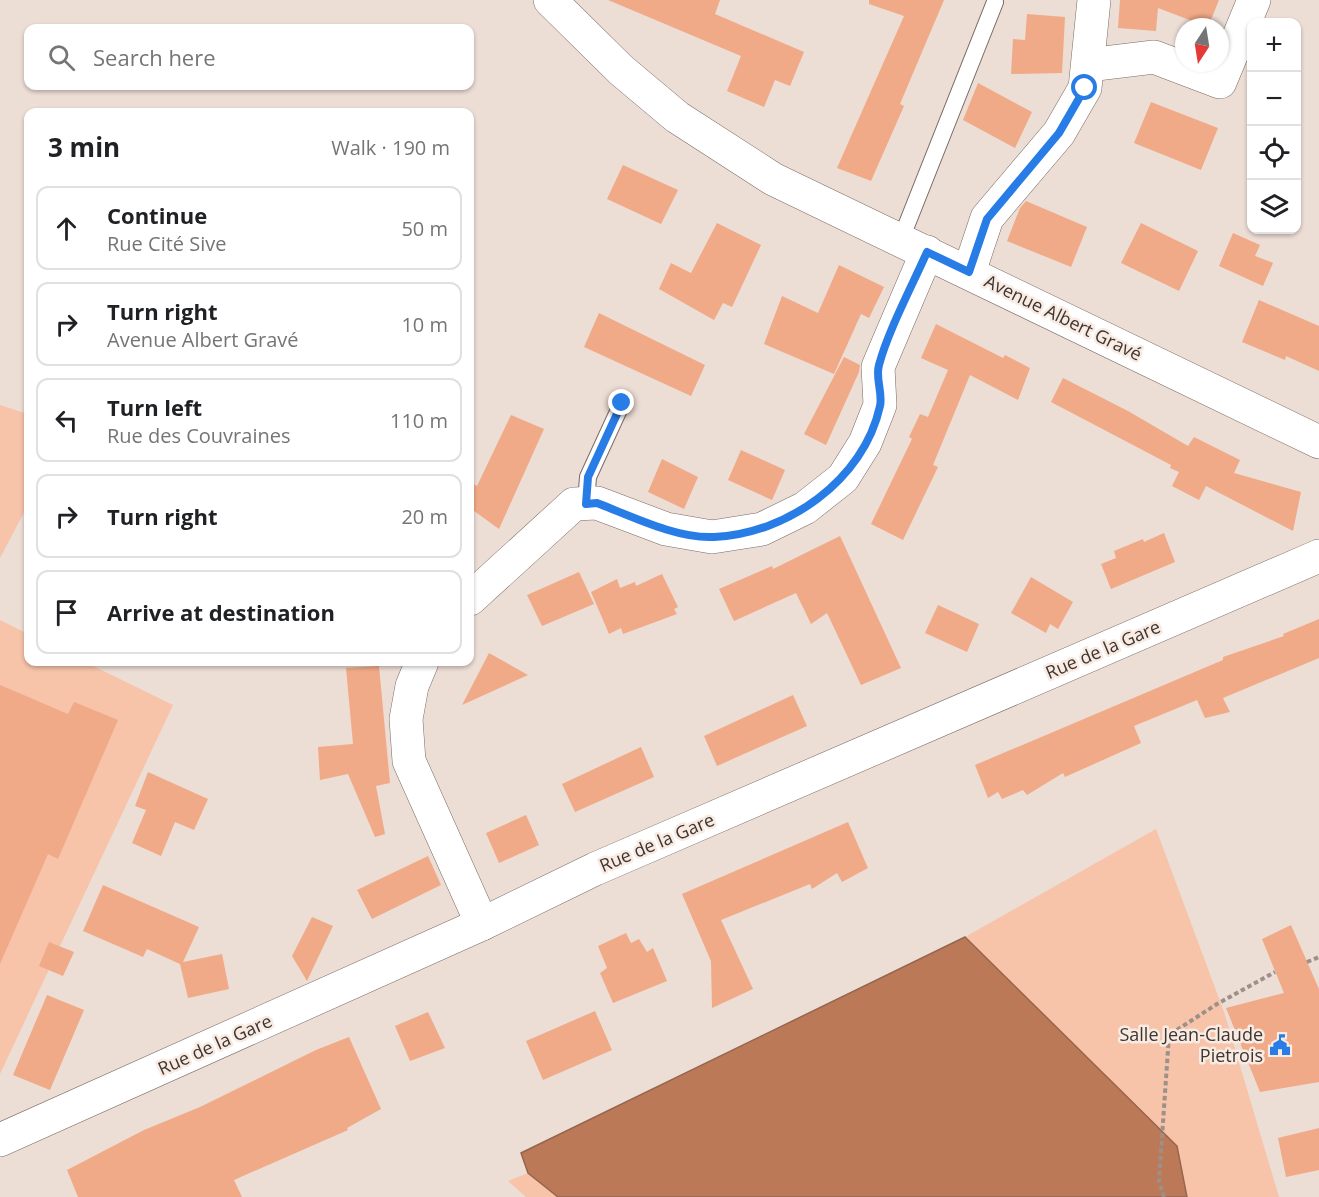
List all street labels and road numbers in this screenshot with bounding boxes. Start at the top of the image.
street label: Avenue Albert Gravé [981,269,1146,366]
street label: Rue de la Gare [1042,614,1164,684]
street label: Rue de la Gare [596,807,718,877]
street label: Rue de la Gare [154,1008,275,1080]

